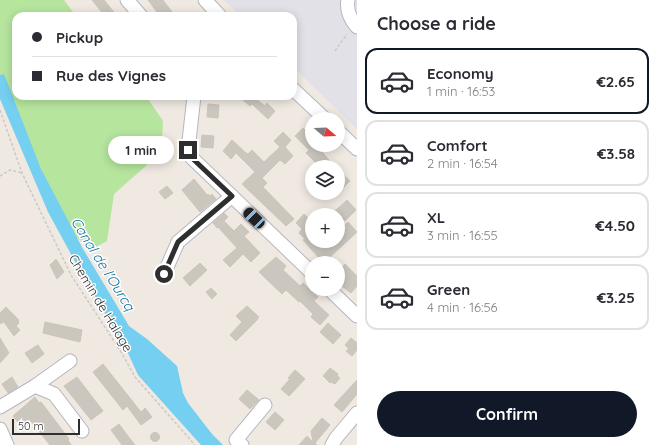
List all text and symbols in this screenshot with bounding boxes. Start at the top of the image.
text: Choose a ride [377,12,496,35]
text: Pickup [56,28,103,47]
icon: car [379,63,415,99]
text: Economy [427,64,494,83]
text: Rue des Vignes [56,66,166,85]
text: €2.65 [596,72,635,91]
text: 1 min · 16:53 [427,83,495,99]
north arrow [305,112,345,152]
map controls [305,112,345,296]
icon: car [379,135,415,171]
callout: 1 min [108,136,174,164]
text: Comfort [427,136,488,155]
route end [179,141,197,159]
text: 1 min [125,142,157,158]
text: €3.58 [597,144,635,163]
text: 2 min · 16:54 [427,155,498,171]
button: layers [305,160,345,200]
car [241,205,267,231]
icon: car [379,207,415,243]
button: + [305,208,345,248]
text: XL [427,208,445,227]
water label: Canal de l'Ourcq [67,214,140,315]
text: €4.50 [595,216,635,235]
text: 3 min · 16:55 [427,227,498,243]
street label: Chemin de Halage [66,251,136,355]
button: − [305,256,345,296]
route start [155,265,173,283]
icon: car [379,279,415,315]
text: Green [427,280,470,299]
text: €3.25 [597,288,635,307]
text: 4 min · 16:56 [427,299,498,315]
button: Confirm [377,391,637,437]
scale bar [12,417,80,436]
text: 50 m [18,419,44,433]

